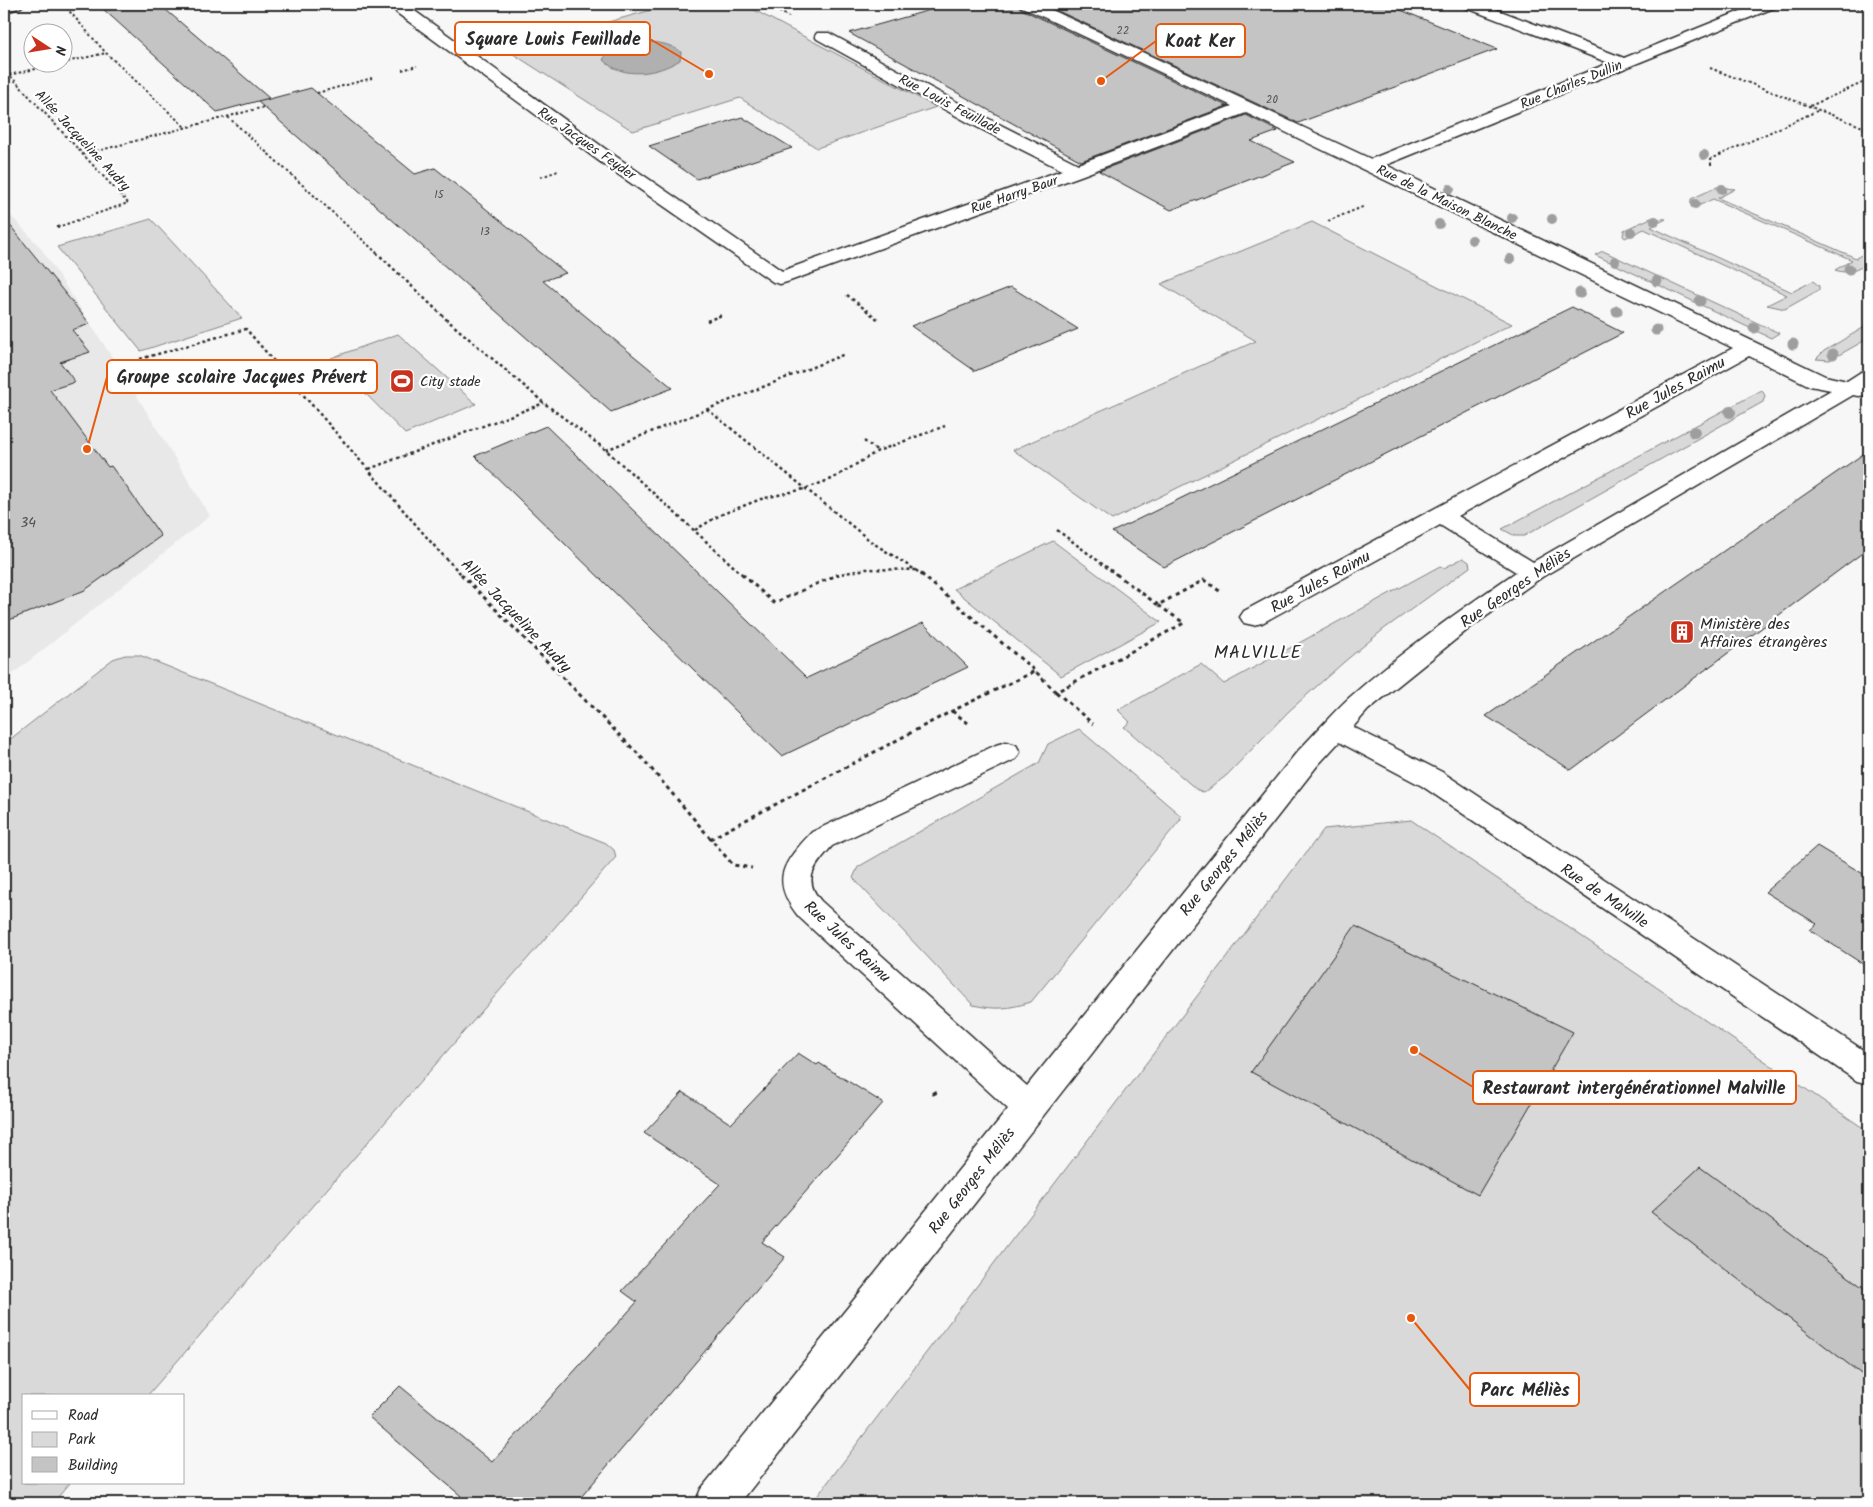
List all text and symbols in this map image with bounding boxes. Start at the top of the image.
north arrow [22,22,72,72]
callout: Square Louis Feuillade [455,22,650,55]
house number: 22 [1117,22,1129,40]
callout: Koat Ker [1156,24,1245,57]
text: Square Louis Feuillade [465,26,641,55]
text: Koat Ker [1165,28,1236,57]
text: N [48,44,71,57]
street label: Rue Charles Dullin [1517,54,1626,115]
street label: Rue Louis Feuillade [895,69,1005,141]
street label: Allée Jacqueline Audry [29,85,136,197]
house number: 20 [1266,91,1278,109]
street label: Rue Jacques Feyder [533,102,641,187]
street label: Rue de la Maison Blanche [1372,159,1521,247]
street label: Rue Harry Baur [968,169,1062,220]
house number: 15 [434,186,445,204]
house number: 13 [480,223,490,241]
street label: Rue Jules Raimu [1621,350,1731,426]
callout: Groupe scolaire Jacques Prévert [107,360,377,393]
text: Groupe scolaire Jacques Prévert [117,364,368,393]
sports icon: City stade [389,368,415,394]
place label: City stade [420,371,481,393]
house number: 34 [20,512,36,534]
street label: Rue Georges Méliès [1455,542,1577,635]
street label: Rue Jules Raimu [1266,544,1376,620]
street label: Allée Jacqueline Audry [455,553,578,679]
place label: Ministère des Affaires étrangères [1700,612,1827,655]
building icon: Ministère des Affaires étrangères [1669,619,1695,645]
district label: MALVILLE [1214,639,1302,668]
street label: Rue Georges Méliès [1174,806,1275,922]
street label: Rue de Malville [1555,857,1653,935]
street label: Rue Jules Raimu [798,895,896,989]
callout: Restaurant intergénérationnel Malville [1473,1071,1796,1104]
text: Restaurant intergénérationnel Malville [1482,1075,1786,1104]
street label: Rue Georges Méliès [922,1122,1022,1240]
callout: Parc Méliès [1470,1373,1579,1406]
text: Parc Méliès [1480,1377,1570,1406]
legend [22,1394,185,1484]
text: Road [68,1404,99,1428]
text: Park [68,1428,96,1452]
text: Building [68,1454,118,1478]

